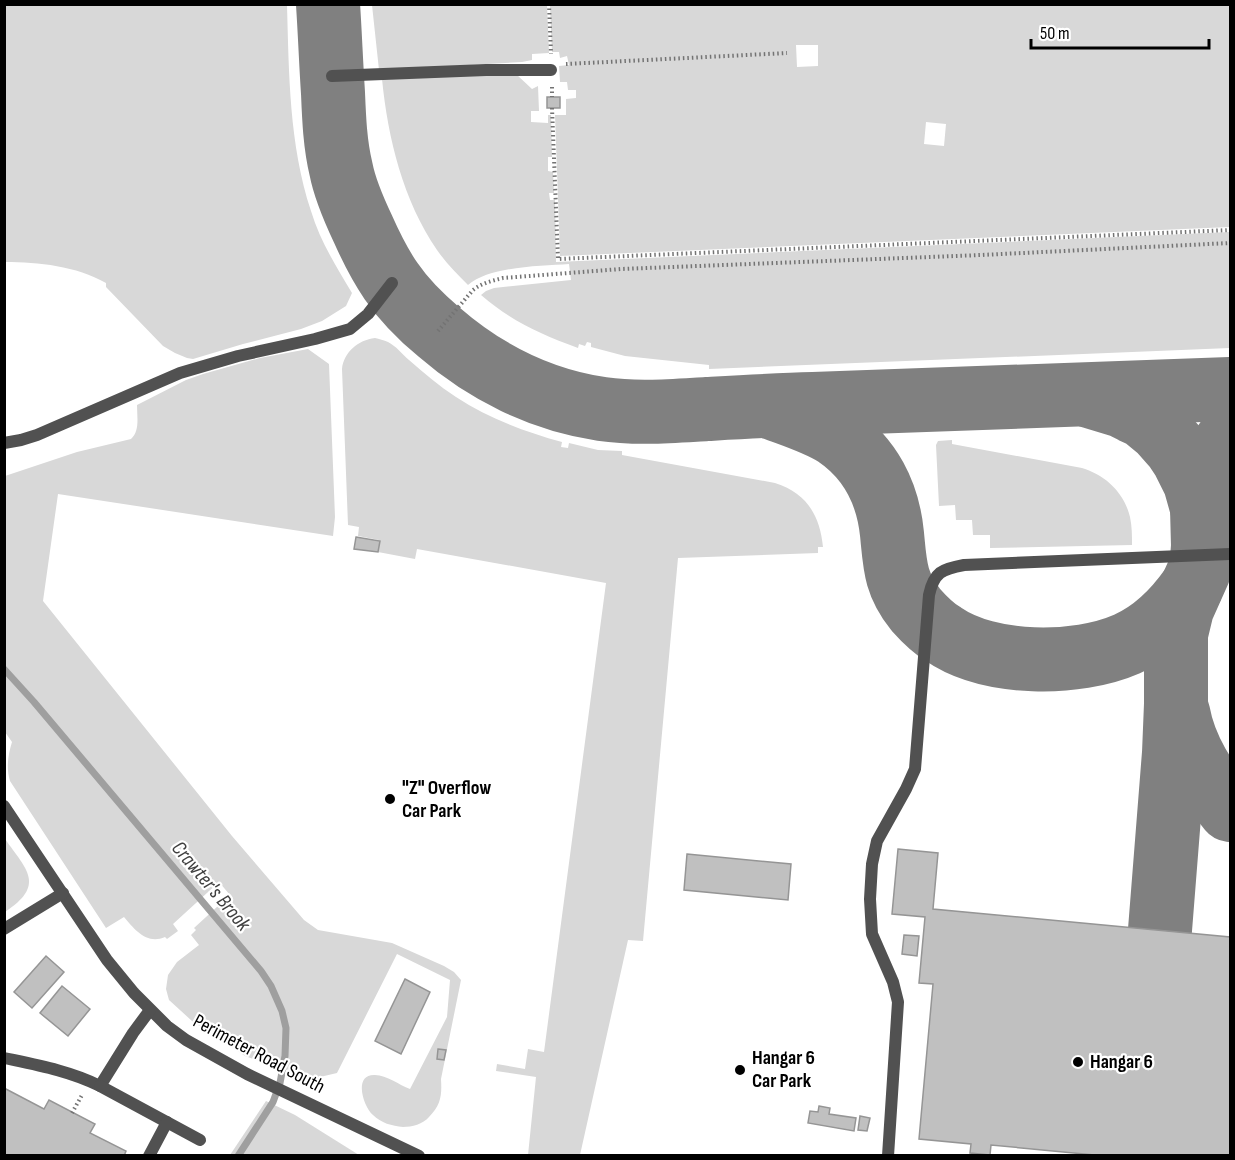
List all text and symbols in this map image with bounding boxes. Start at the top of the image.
scale bar [1031,12,1210,50]
text: 50 m [1040,23,1070,44]
place label: "Z" Overflow Car Park [402,776,491,823]
marker: "Z" Overflow Car Park [383,792,397,806]
water label: Crawter's Brook [166,836,257,937]
street label: Perimeter Road South [189,1009,329,1099]
place label: Hangar 6 Car Park [752,1046,815,1093]
place label: Hangar 6 [1090,1050,1153,1074]
marker: Hangar 6 [1071,1055,1085,1069]
marker: Hangar 6 Car Park [733,1063,747,1077]

